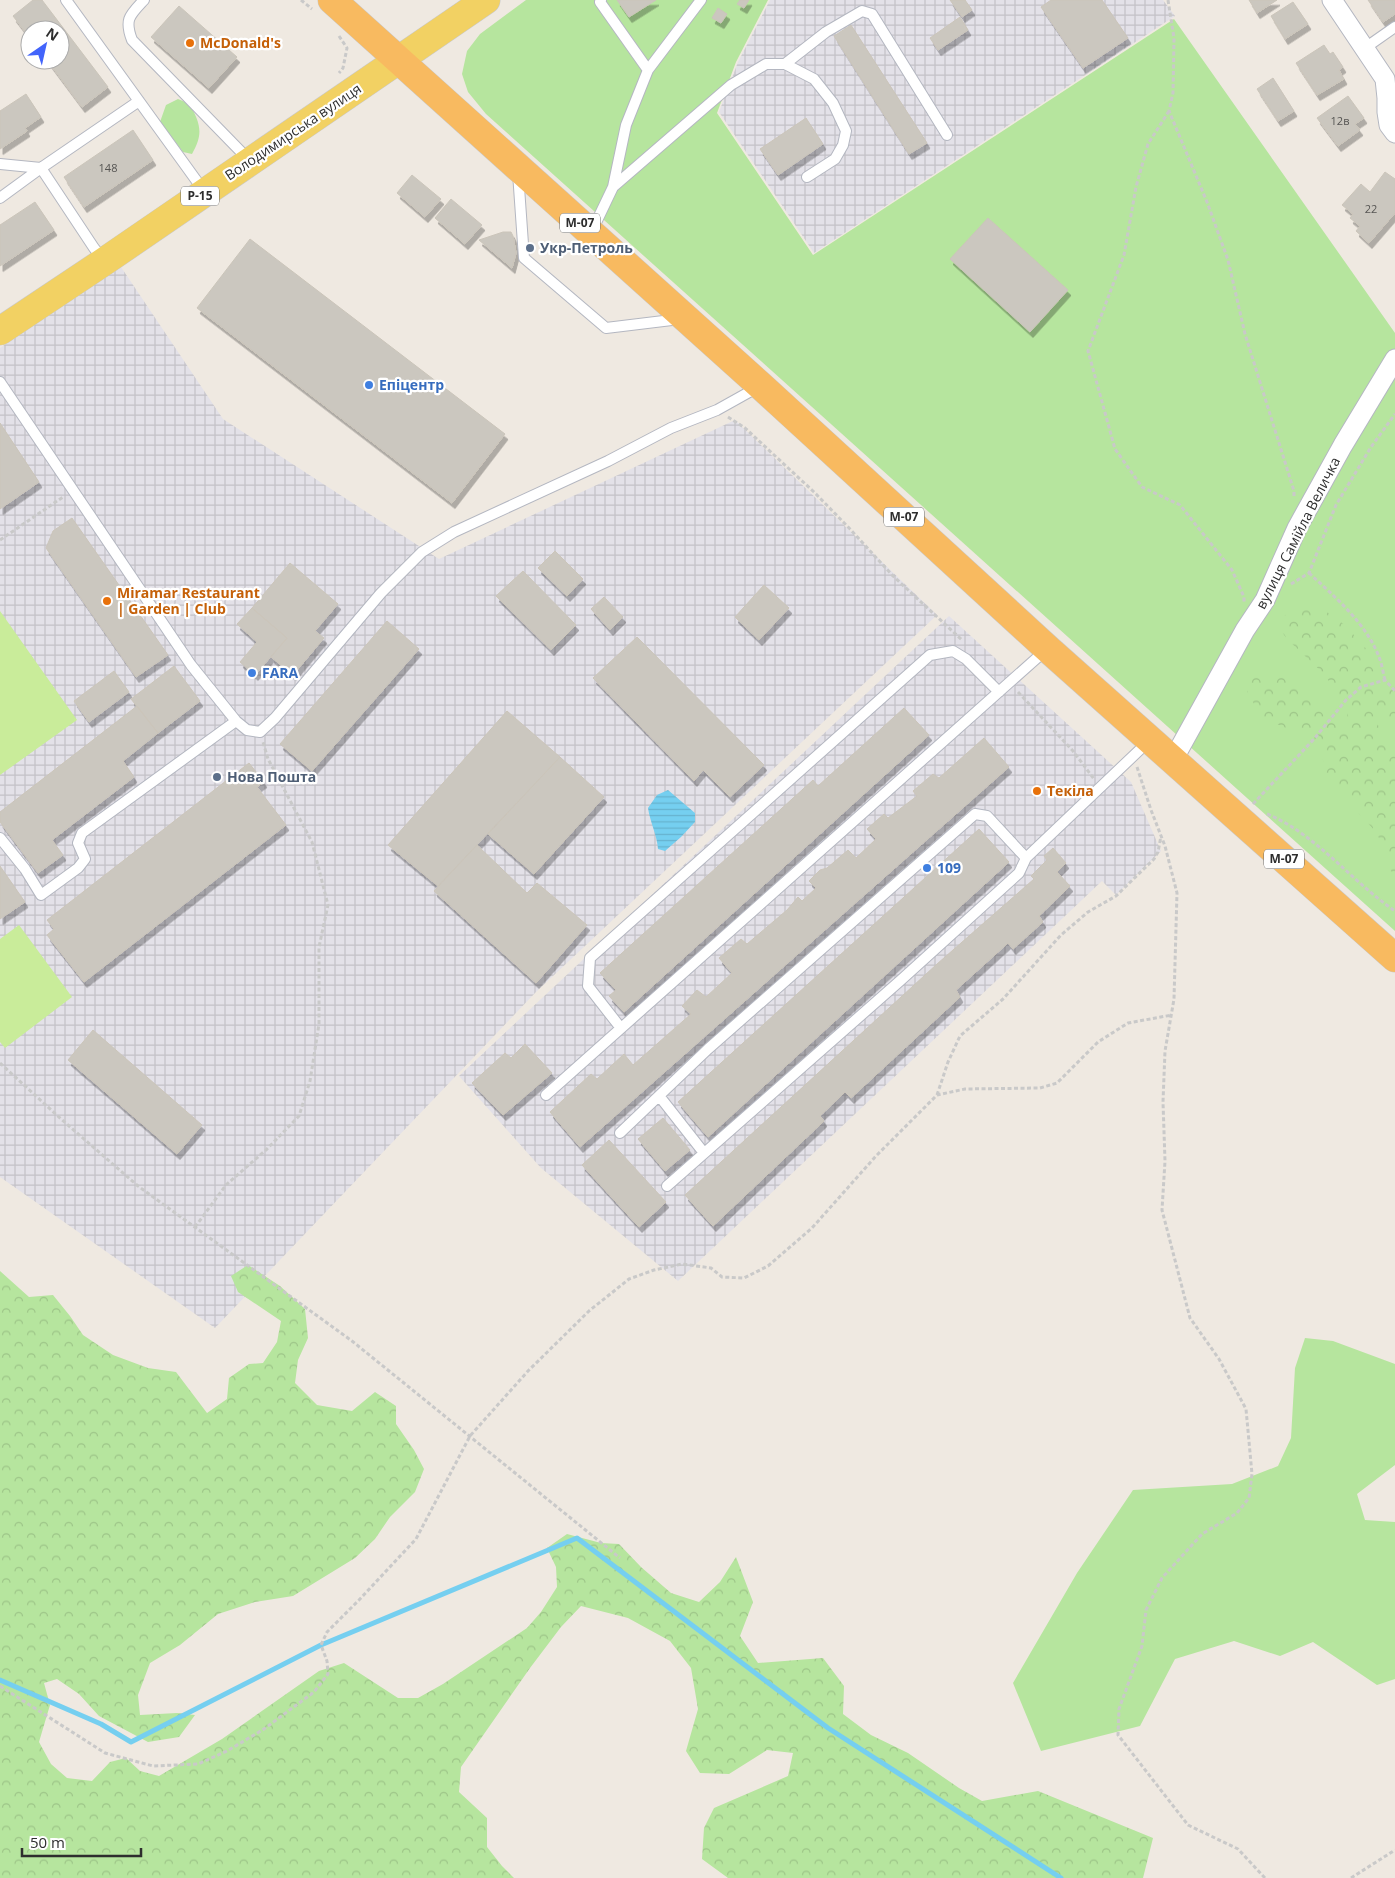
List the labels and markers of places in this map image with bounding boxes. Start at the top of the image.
place label: McDonald's [200,33,281,52]
marker: McDonald's [184,37,196,49]
place label: Укр-Петроль [540,238,633,257]
marker: Укр-Петроль [524,242,536,254]
place label: Епіцентр [379,375,444,394]
marker: Епіцентр [363,379,375,391]
place label: Miramar Restaurant | Garden | Club [117,583,260,618]
marker: Miramar Restaurant | Garden | Club [101,595,113,607]
place label: FARA [262,663,299,682]
marker: FARA [246,667,258,679]
place label: Нова Пошта [227,767,316,786]
marker: Нова Пошта [211,771,223,783]
place label: Текіла [1047,781,1094,800]
marker: Текіла [1031,785,1043,797]
place label: 109 [937,858,961,877]
marker: 109 [921,862,933,874]

